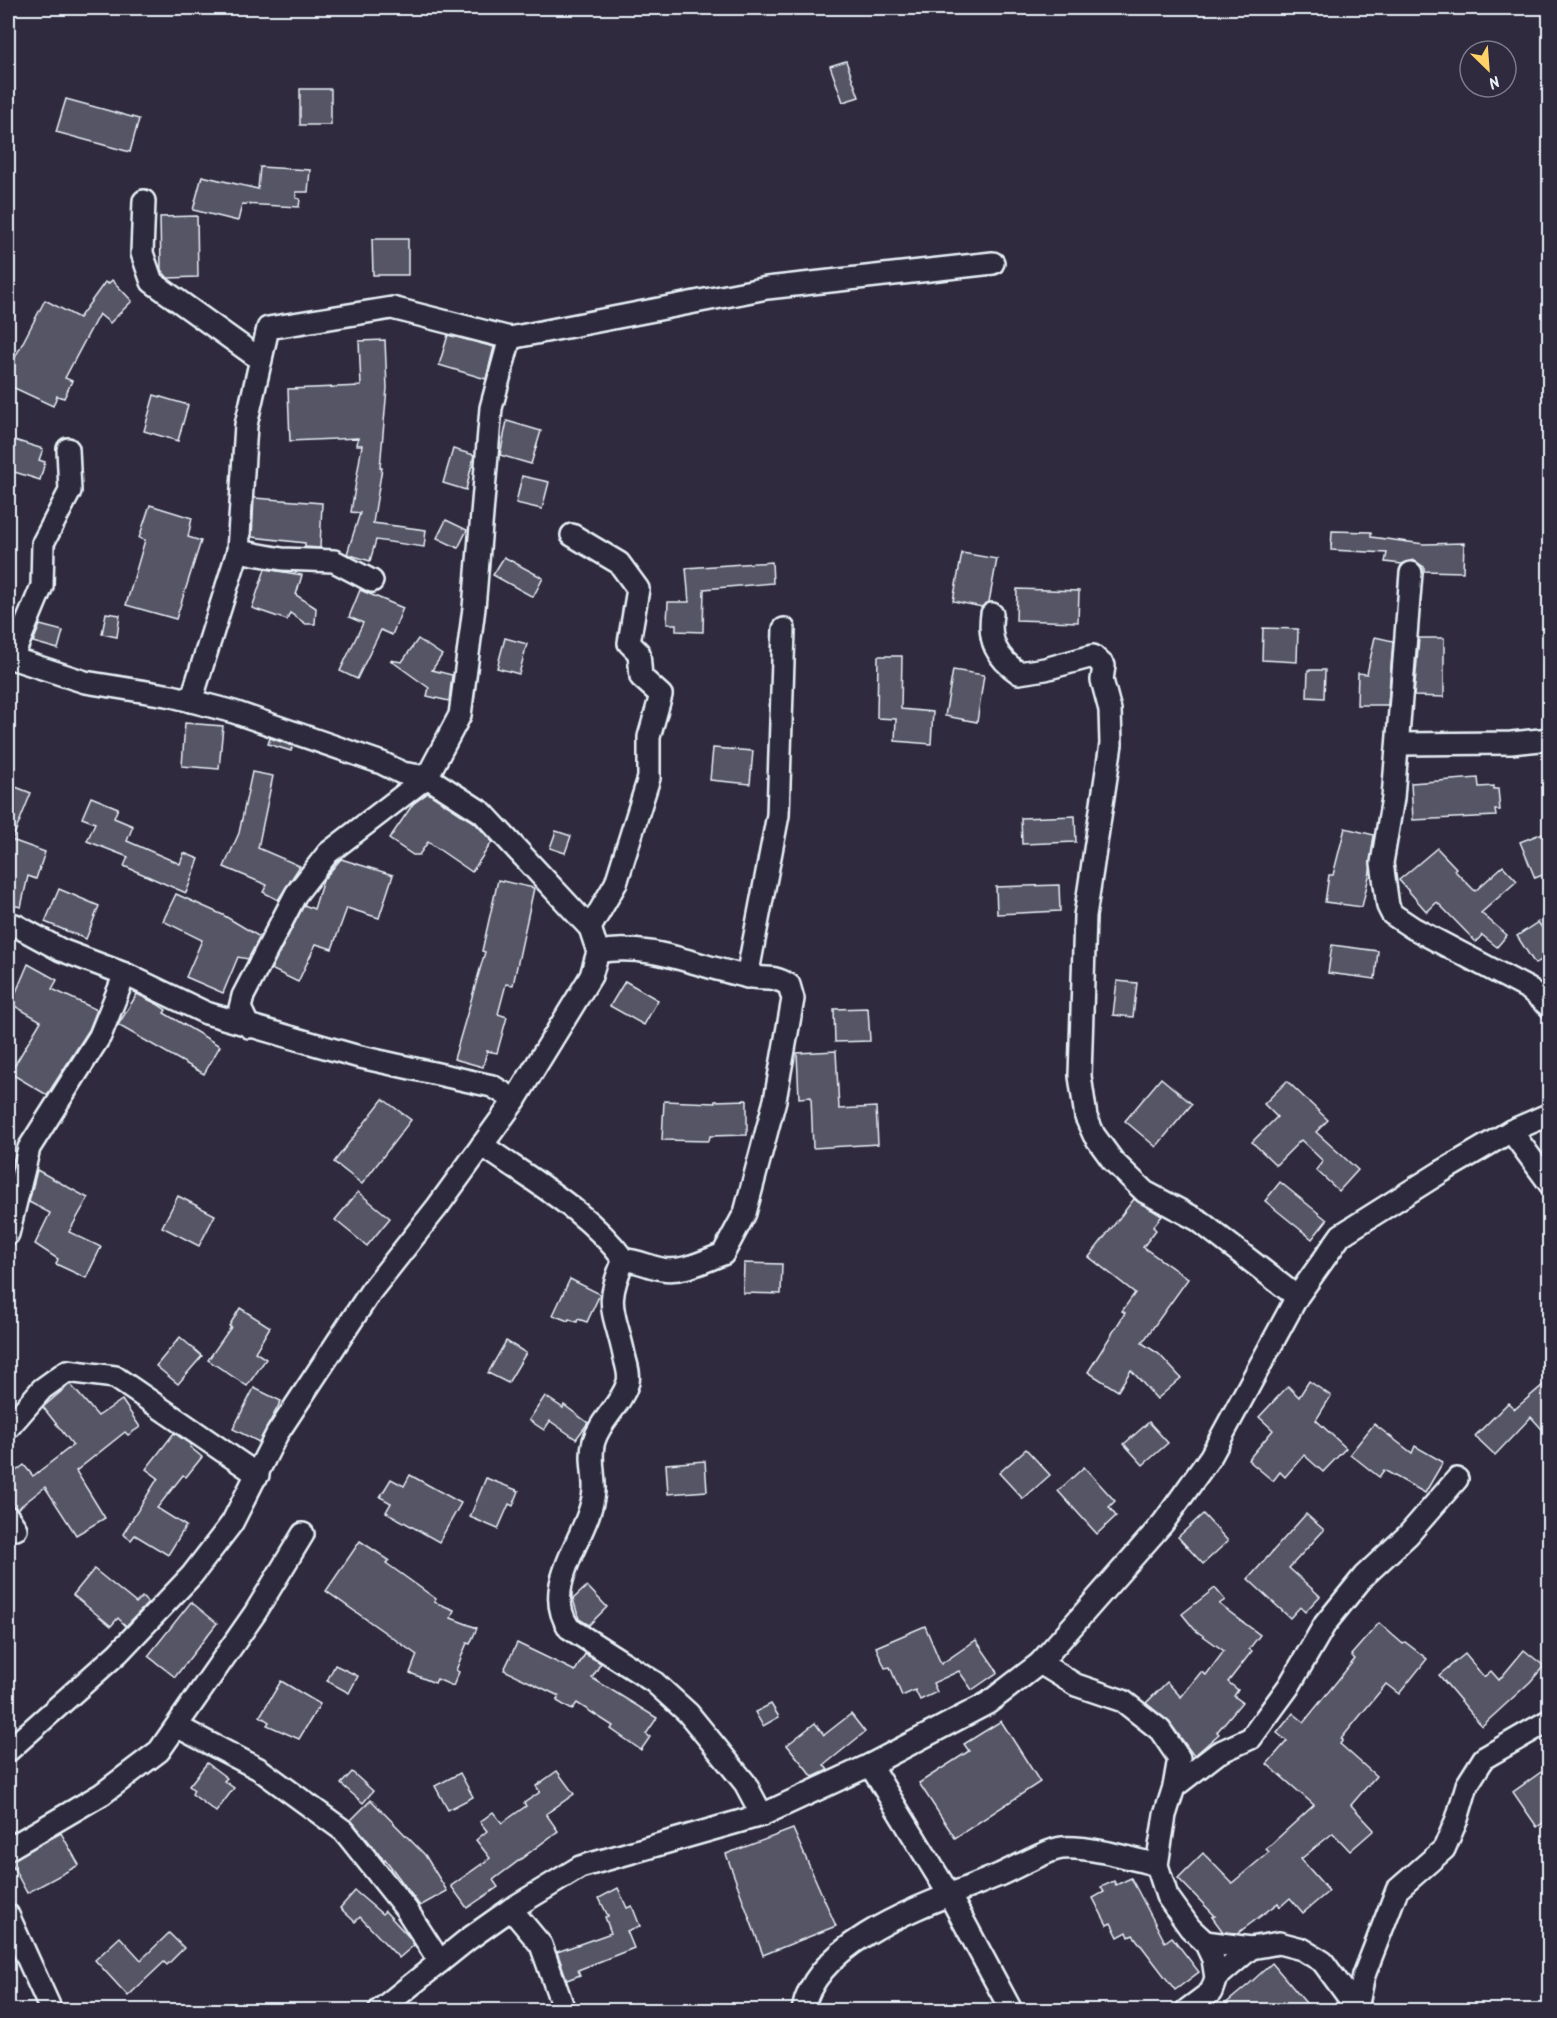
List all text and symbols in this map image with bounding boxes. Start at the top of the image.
north arrow [1458,39,1518,99]
text: N [1484,68,1504,95]

